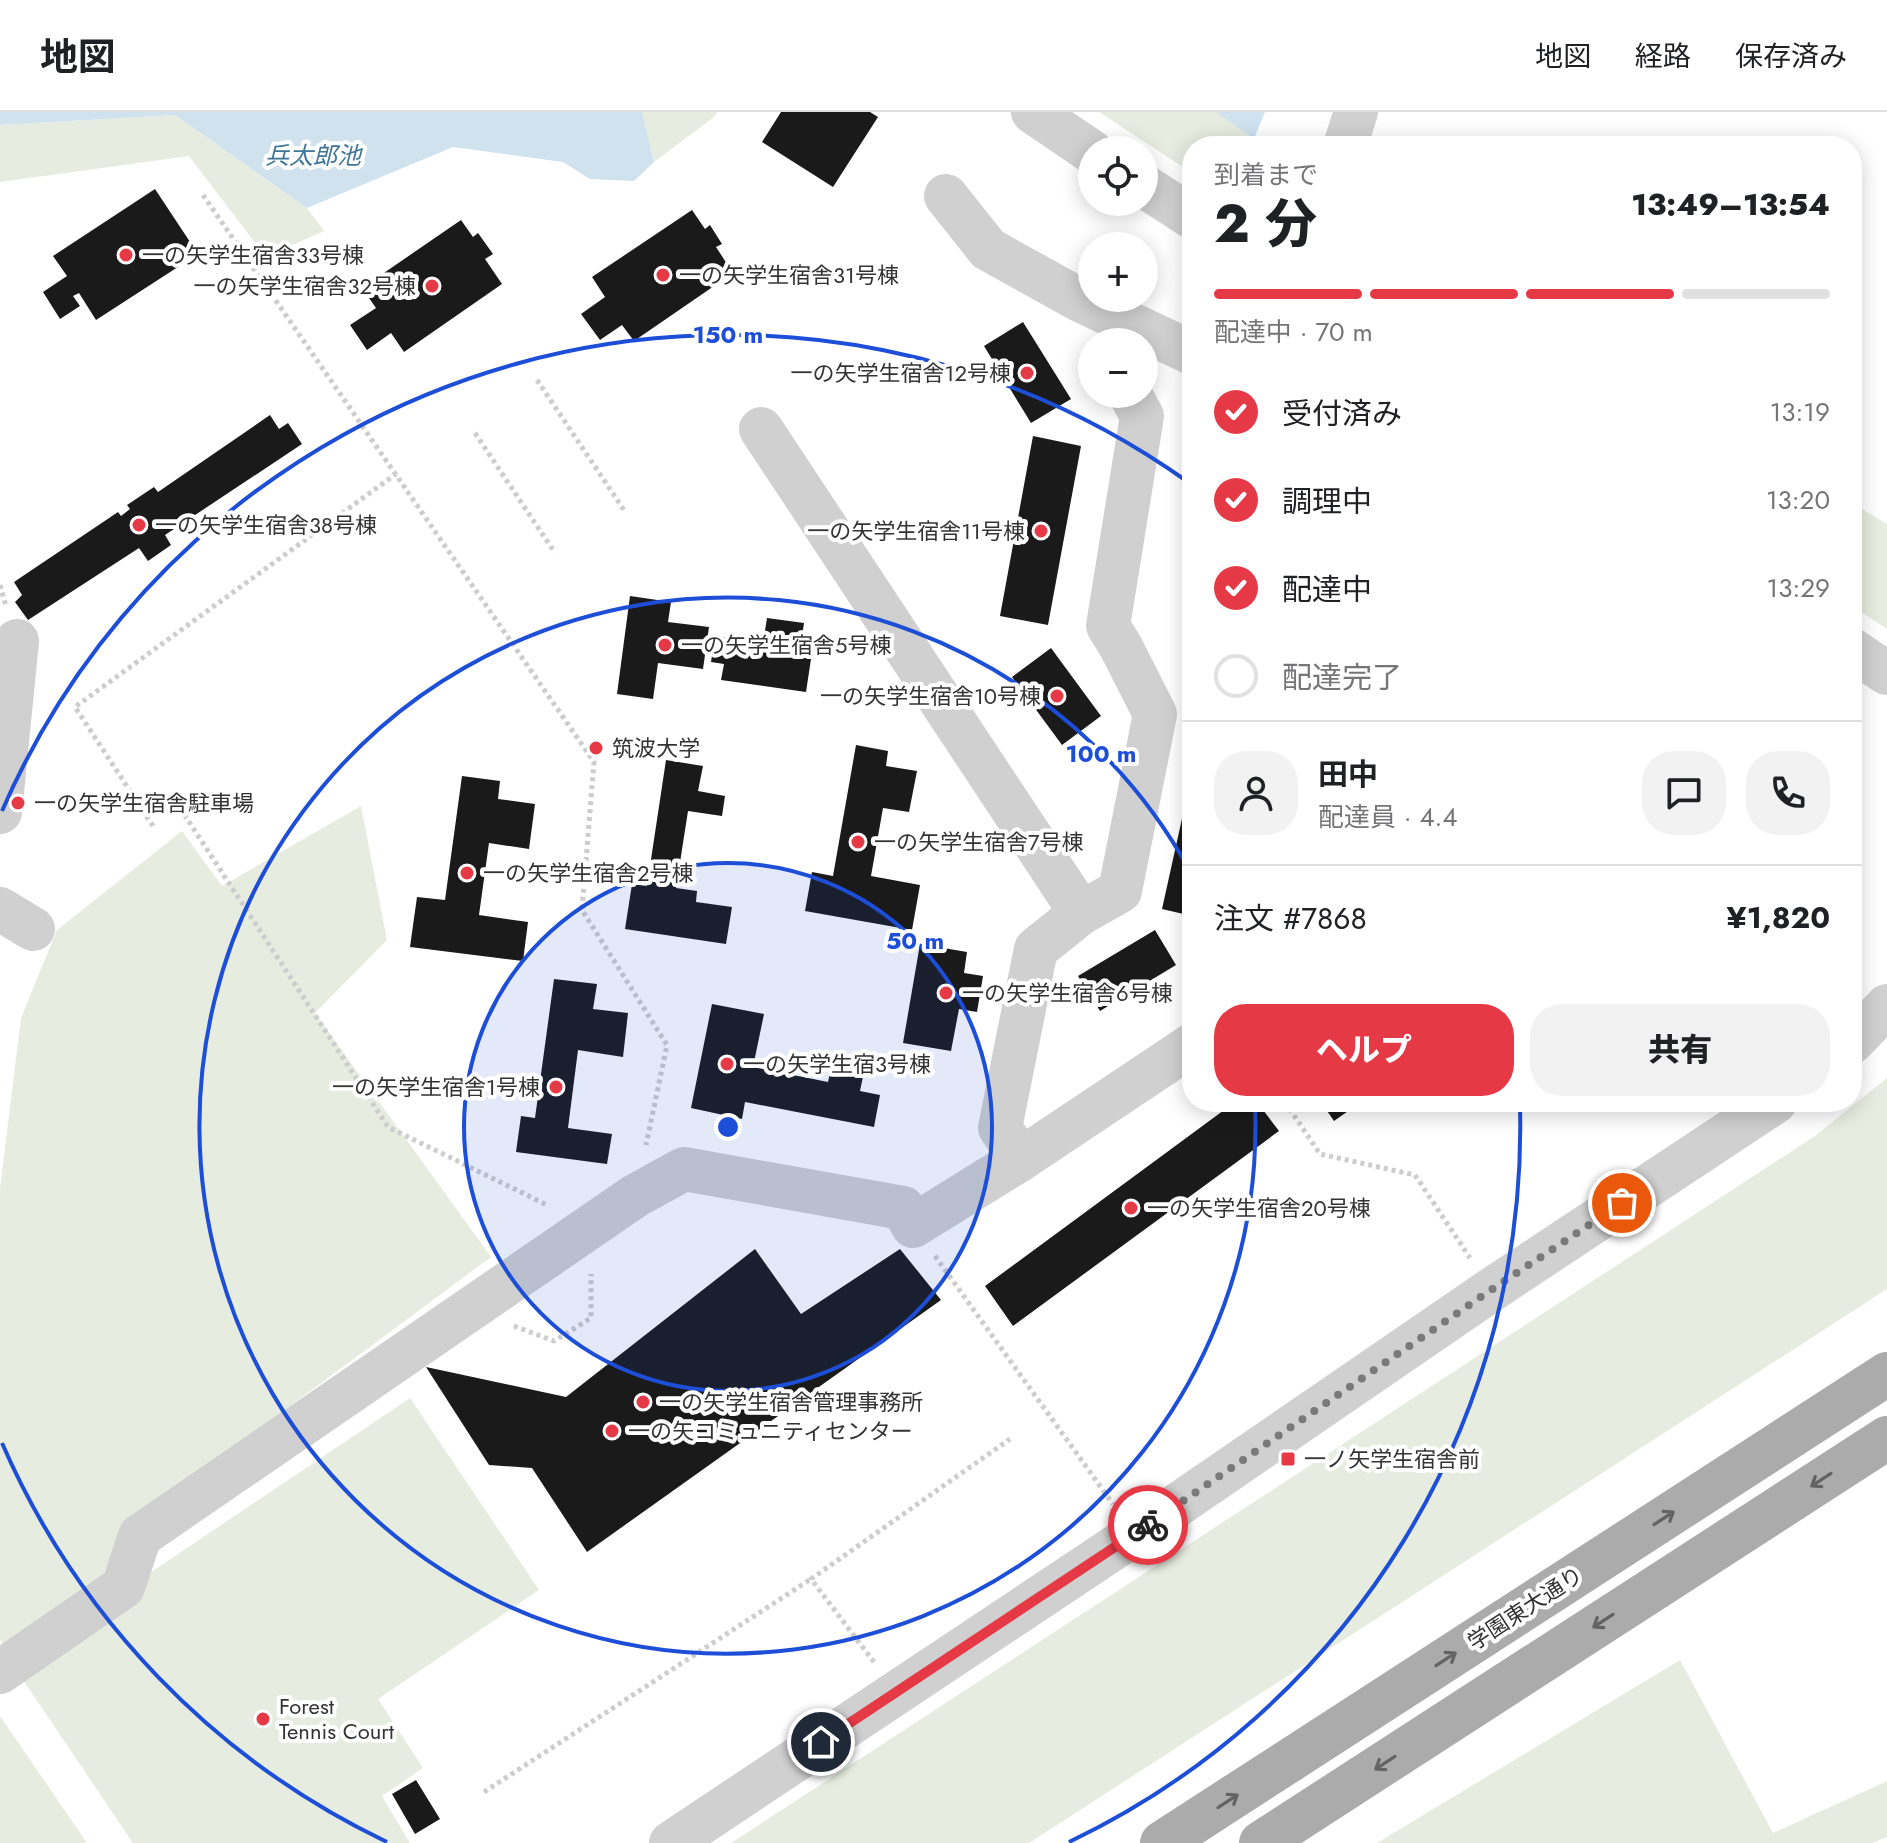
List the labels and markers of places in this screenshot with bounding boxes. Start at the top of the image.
place label: 一の矢学生宿舎33号棟 [142,239,364,271]
marker: 一の矢学生宿舎33号棟 [117,246,135,264]
place label: 一の矢学生宿舎31号棟 [679,259,899,291]
marker: 一の矢学生宿舎31号棟 [654,266,672,284]
place label: 一の矢学生宿舎32号棟 [193,270,416,302]
marker: 一の矢学生宿舎32号棟 [423,277,441,295]
place label: 一の矢学生宿舎12号棟 [791,357,1011,389]
marker: 一の矢学生宿舎12号棟 [1018,364,1036,382]
place label: 一の矢学生宿舎38号棟 [155,509,377,541]
place label: 一の矢学生宿舎11号棟 [807,515,1025,547]
marker: 一の矢学生宿舎38号棟 [130,516,148,534]
marker: 一の矢学生宿舎11号棟 [1032,522,1050,540]
place label: 一の矢学生宿舎5号棟 [681,629,891,661]
marker: 一の矢学生宿舎5号棟 [656,636,674,654]
place label: 一の矢学生宿舎10号棟 [820,680,1041,712]
marker: 一の矢学生宿舎10号棟 [1048,687,1066,705]
place label: 筑波大学 [612,732,700,764]
marker: 筑波大学 [587,739,605,757]
place label: 一の矢学生宿舎駐車場 [34,787,254,819]
marker: 一の矢学生宿舎駐車場 [9,794,27,812]
place label: 一の矢学生宿舎7号棟 [874,826,1084,858]
marker: 一の矢学生宿舎7号棟 [849,833,867,851]
place label: 一の矢学生宿舎2号棟 [483,857,694,889]
marker: 一の矢学生宿舎2号棟 [458,864,476,882]
place label: 一の矢学生宿舎6号棟 [962,977,1173,1009]
marker: 一の矢学生宿舎6号棟 [937,984,955,1002]
place label: 一の矢学生宿3号棟 [743,1048,931,1080]
marker: 一の矢学生宿3号棟 [718,1055,736,1073]
place label: 一の矢学生宿舎1号棟 [332,1071,540,1103]
marker: 一の矢学生宿舎1号棟 [547,1078,565,1096]
centre of rings [714,1113,742,1141]
pin [1588,1169,1656,1237]
place label: 一の矢学生宿舎20号棟 [1147,1192,1371,1224]
marker: 一の矢学生宿舎20号棟 [1122,1199,1140,1217]
place label: 一の矢学生宿舎管理事務所 [659,1386,923,1418]
marker: 一の矢学生宿舎管理事務所 [634,1393,652,1411]
place label: 一の矢コミュニティセンター [628,1415,913,1447]
marker: 一の矢コミュニティセンター [603,1422,621,1440]
place label: 一ノ矢学生宿舎前 [1304,1443,1480,1475]
marker: 一ノ矢学生宿舎前 [1279,1450,1297,1468]
place label: Forest Tennis Court [279,1690,395,1747]
pin [787,1708,855,1776]
marker: Forest Tennis Court [254,1710,272,1728]

